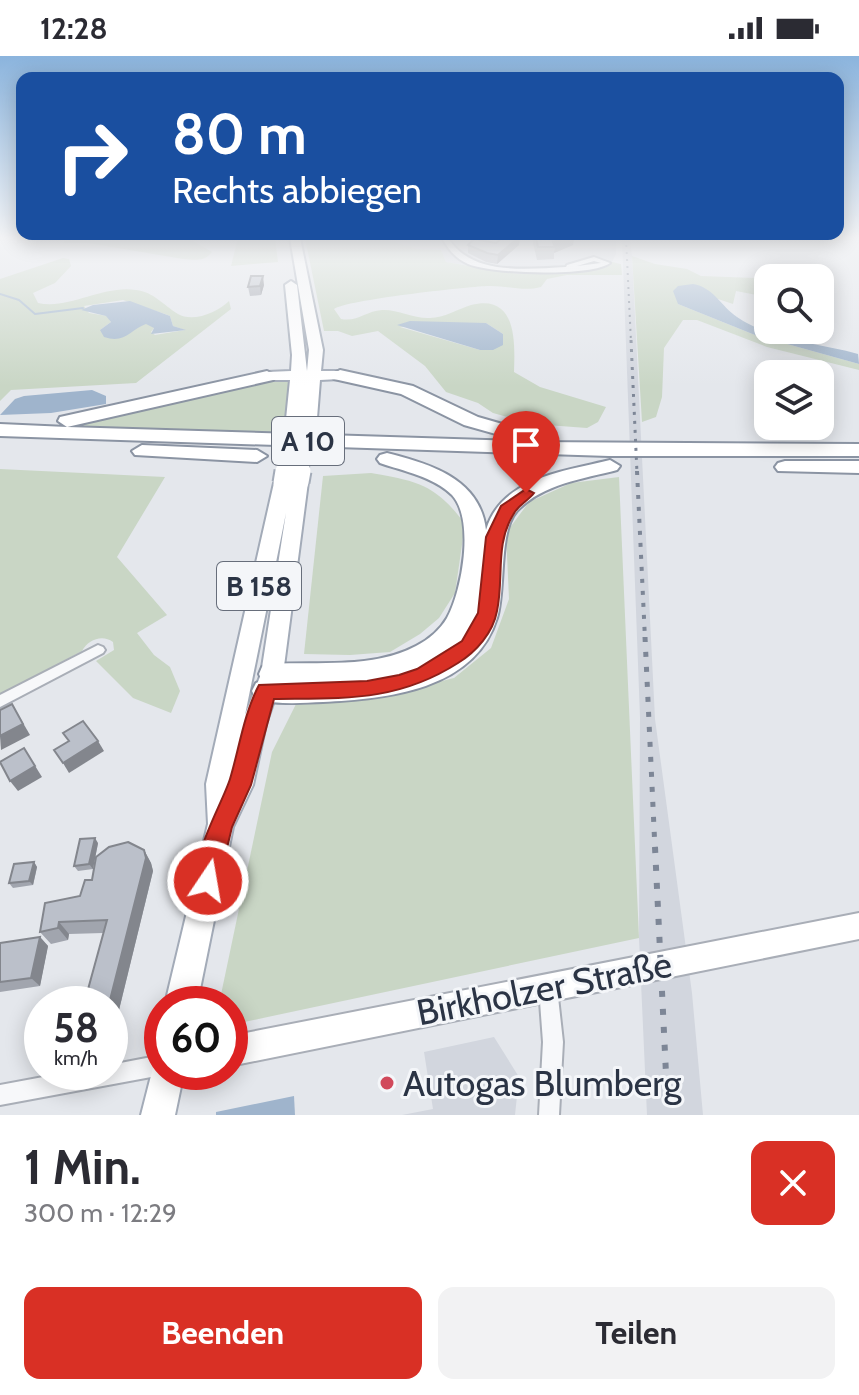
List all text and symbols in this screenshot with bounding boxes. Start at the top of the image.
text: 12:28 [40,10,108,47]
text: 80 m [172,100,307,168]
icon: right [40,104,144,208]
text: Rechts abbiegen [172,168,422,212]
map controls [754,264,834,440]
button: search [754,264,834,344]
button: layers [754,360,834,440]
pin [492,411,560,493]
road number: A 10 [272,417,344,465]
icon: arrive [504,423,548,467]
road number: B 158 [217,562,301,610]
position arrow [166,839,250,923]
street label: Birkholzer Straße [413,942,675,1034]
speed limit sign: 60 [144,986,248,1090]
text: 58 [53,1003,99,1052]
text: km/h [54,1046,98,1070]
place label: Autogas Blumberg [403,1061,682,1105]
marker: Autogas Blumberg [378,1074,396,1092]
text: 1 Min. [24,1138,141,1196]
button: close [751,1141,835,1225]
text: 300 m · 12:29 [24,1197,177,1229]
button: Beenden [24,1287,422,1379]
button: Teilen [438,1287,835,1379]

